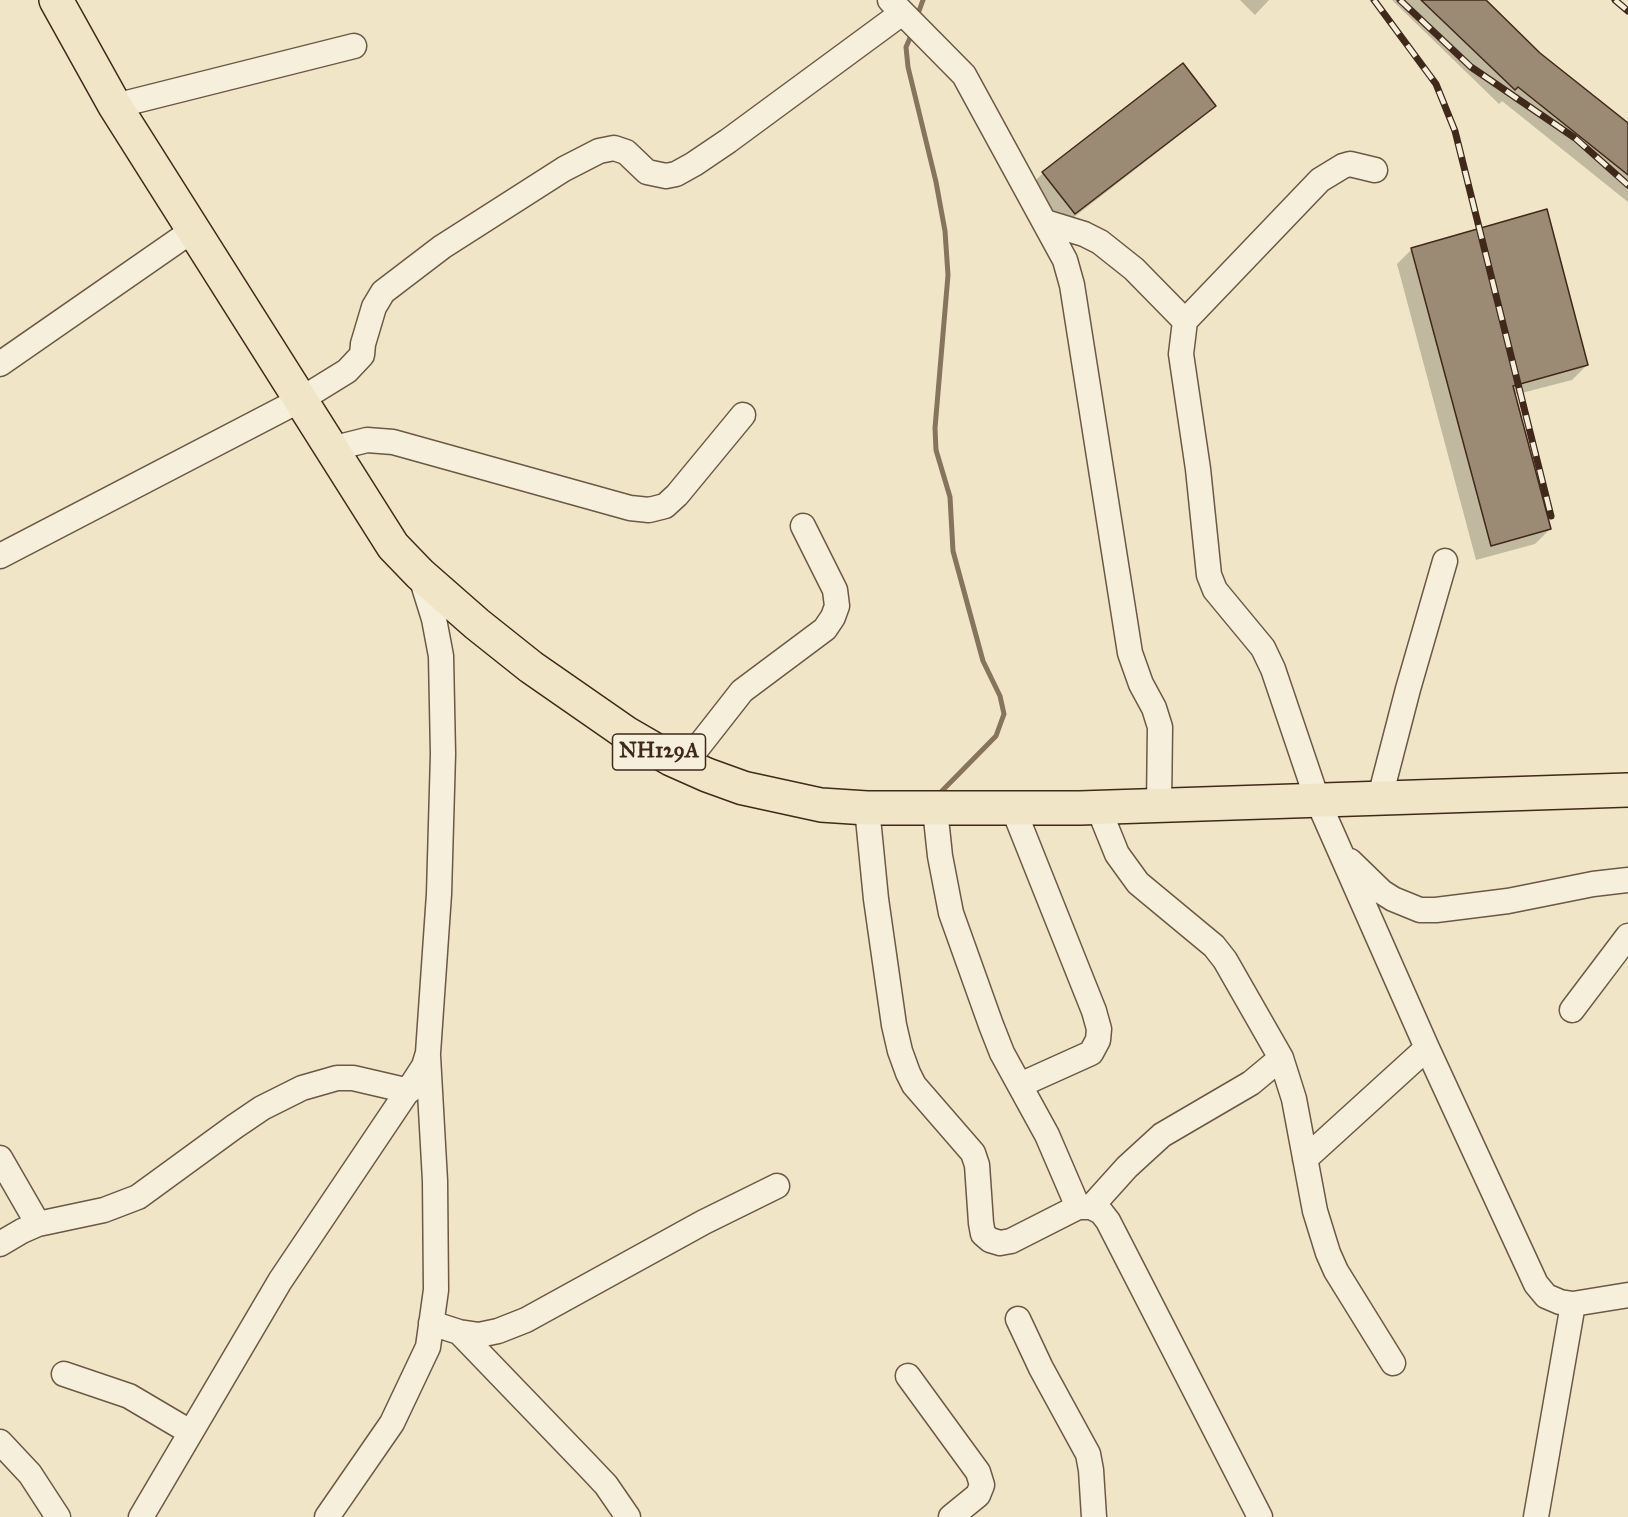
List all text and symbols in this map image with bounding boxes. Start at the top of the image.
road number: NH129A [612,734,706,770]

